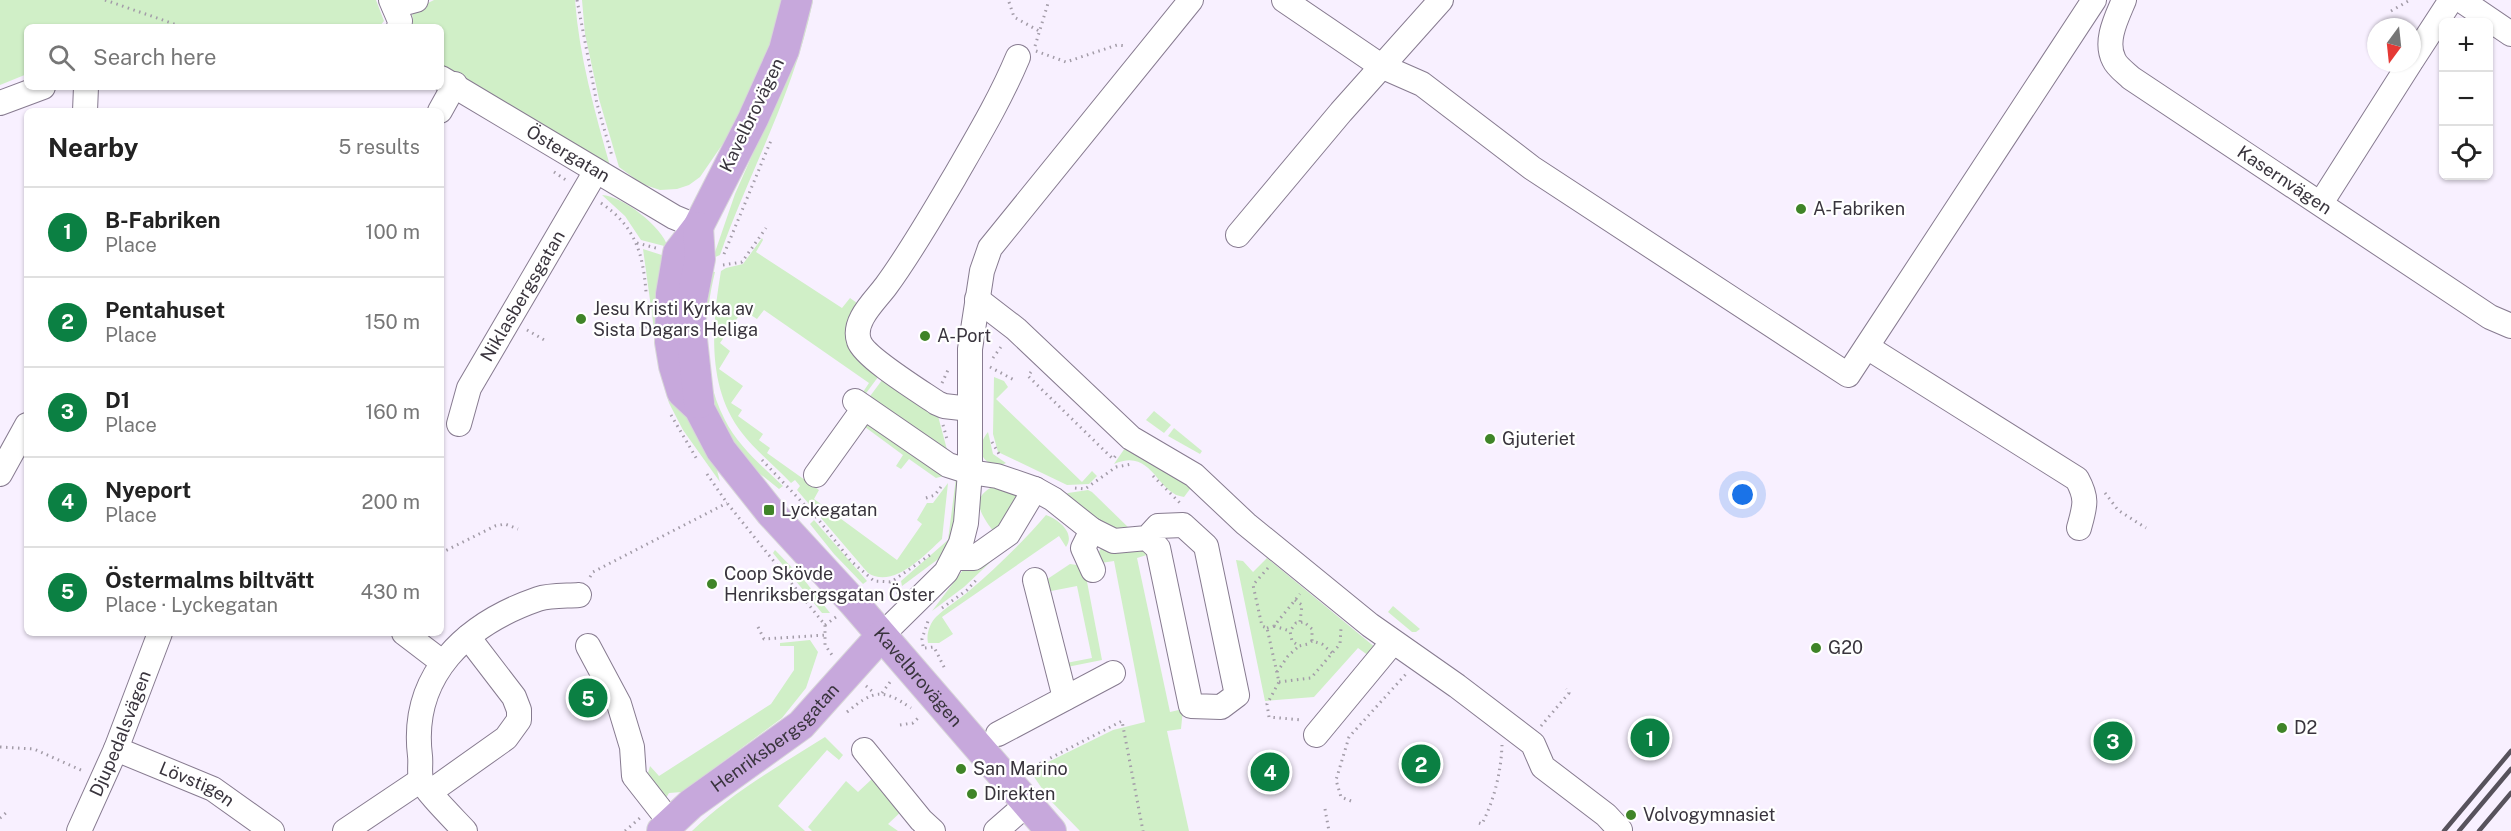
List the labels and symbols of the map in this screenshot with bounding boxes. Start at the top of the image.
north arrow [2367,18,2421,72]
street label: Kavelbrovägen [715,54,788,175]
street label: Östergatan [523,120,614,186]
street label: Kasernvägen [2233,141,2336,219]
place label: A-Fabriken [1813,198,1905,219]
marker: A-Fabriken [1794,202,1808,216]
street label: Niklasbergsgatan [476,226,569,365]
place label: Jesu Kristi Kyrka av Sista Dagars Heliga [593,298,758,340]
marker: Jesu Kristi Kyrka av Sista Dagars Heliga [574,312,588,326]
place label: A-Port [937,325,991,346]
marker: A-Port [918,329,932,343]
place label: Gjuteriet [1502,428,1576,449]
marker: Gjuteriet [1483,432,1497,446]
your location [1728,480,1757,509]
place label: Lyckegatan [781,499,877,520]
marker: Lyckegatan [762,503,776,517]
place label: Coop Skövde Henriksbergsgatan Öster [724,563,935,605]
marker: Coop Skövde Henriksbergsgatan Öster [705,577,719,591]
street label: Kavelbrovägen [870,623,967,731]
place label: G20 [1828,637,1863,658]
marker: G20 [1809,641,1823,655]
street label: Djupedalsvägen [85,667,155,800]
pin: 5 [568,676,608,720]
street label: Henriksbergsgatan [707,679,843,796]
pin: 1 [1630,716,1670,760]
place label: D2 [2294,717,2317,738]
pin: 3 [2094,718,2132,764]
marker: D2 [2275,721,2289,735]
pin: 2 [1402,742,1440,786]
pin: 4 [1250,750,1290,794]
street label: Lövstigen [156,757,239,811]
place label: San Marino [973,758,1068,779]
marker: San Marino [954,762,968,776]
place label: Direkten [984,783,1055,804]
marker: Direkten [965,787,979,801]
place label: Volvogymnasiet [1643,804,1776,825]
marker: Volvogymnasiet [1624,808,1638,822]

